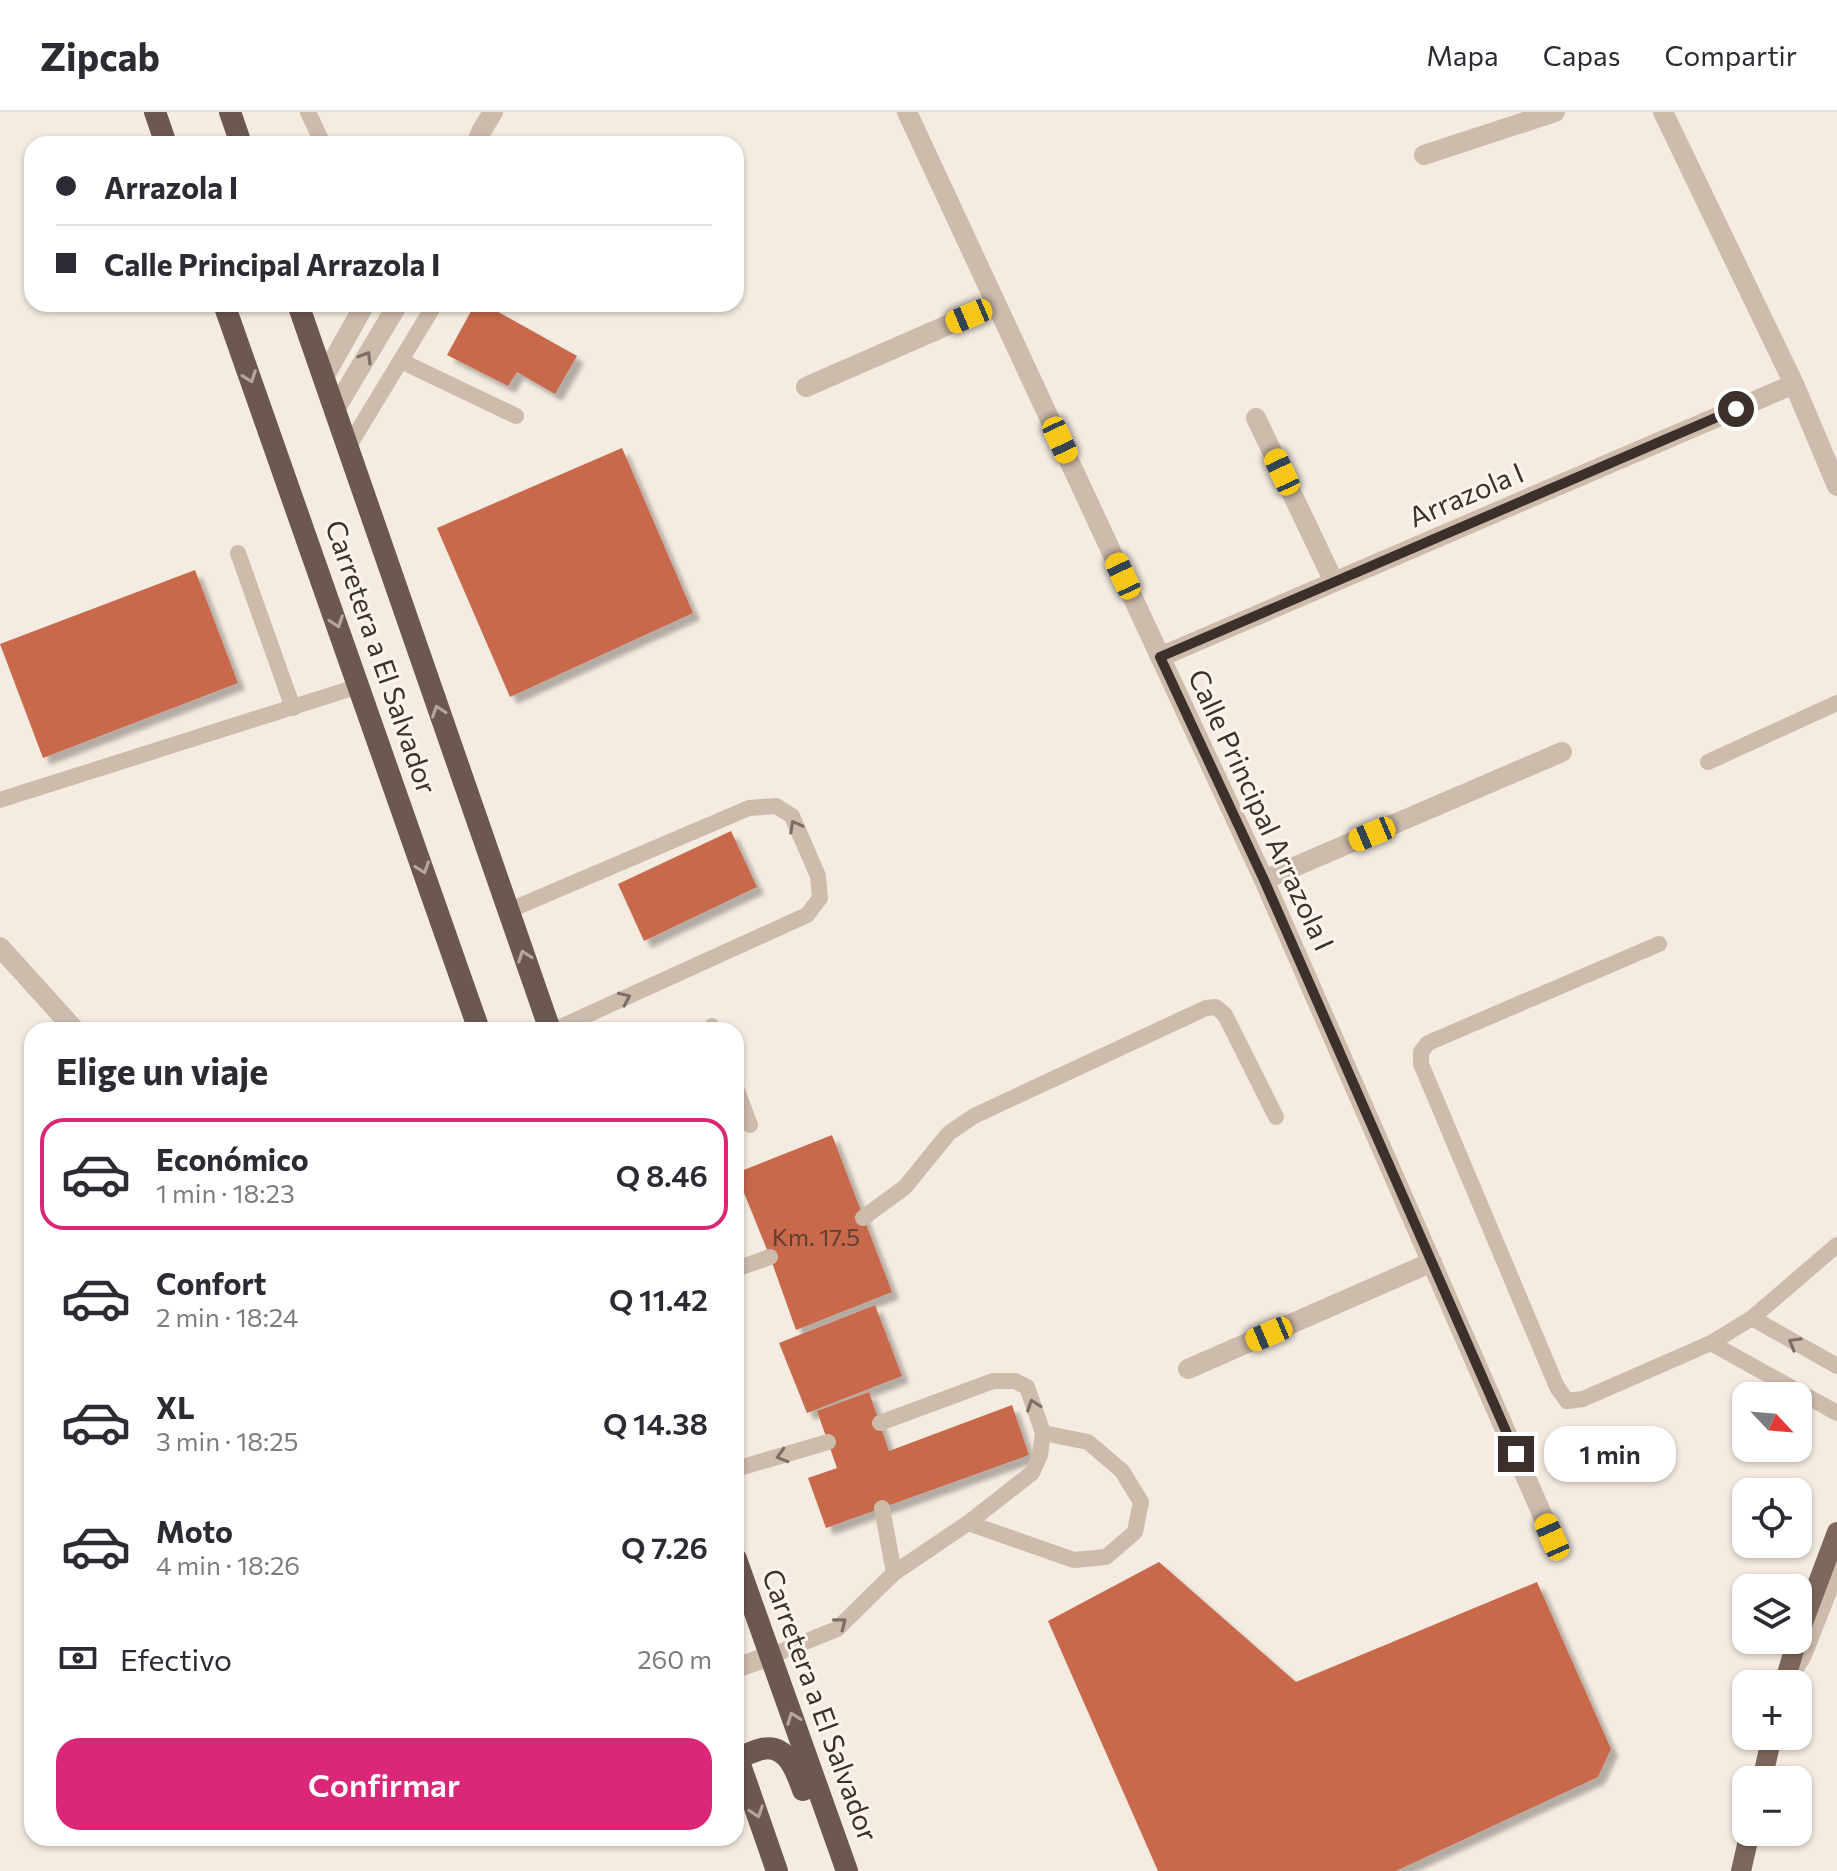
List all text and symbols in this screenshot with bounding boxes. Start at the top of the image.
text: Zipcab [40,32,160,79]
text: Mapa [1426,38,1499,72]
text: Capas [1543,38,1620,72]
text: Compartir [1664,38,1797,72]
text: Arrazola I [104,168,238,205]
text: Calle Principal Arrazola I [104,245,440,282]
car [942,296,996,336]
one-way arrow [357,351,372,366]
one-way arrow [240,370,257,384]
route start [1718,391,1754,427]
car [1039,413,1081,467]
car [1261,445,1303,499]
street label: Arrazola I [1403,455,1528,533]
street label: Carretera a El Salvador [319,515,445,798]
car [1102,549,1144,603]
one-way arrow [327,615,343,629]
street label: Calle Principal Arrazola I [1182,663,1342,956]
one-way arrow [432,705,448,719]
car [1345,814,1399,854]
one-way arrow [789,820,804,834]
one-way arrow [413,860,429,874]
one-way arrow [517,950,533,964]
one-way arrow [617,992,631,1008]
text: Elige un viaje [56,1048,268,1092]
icon: car [60,1138,132,1210]
text: Económico [156,1140,309,1177]
text: Q 8.46 [616,1156,708,1193]
text: 1 min · 18:23 [156,1177,295,1208]
house number: Km. 17.5 [772,1222,860,1251]
icon: car [60,1262,132,1334]
text: Confort [156,1264,267,1301]
text: Q 11.42 [609,1280,708,1317]
text: 2 min · 18:24 [156,1301,298,1332]
car [1242,1314,1296,1354]
one-way arrow [1788,1337,1803,1353]
north arrow [1732,1382,1812,1462]
map controls [1732,1382,1812,1846]
icon: car [60,1386,132,1458]
text: XL [156,1388,195,1425]
one-way arrow [1027,1398,1043,1412]
text: Q 14.38 [603,1404,708,1441]
text: 3 min · 18:25 [156,1425,299,1456]
callout: 1 min [1544,1426,1676,1482]
route end [1498,1436,1534,1472]
text: 1 min [1579,1438,1641,1469]
one-way arrow [776,1447,790,1463]
button: locate [1732,1478,1812,1558]
icon: car [60,1510,132,1582]
car [1531,1510,1573,1564]
text: Moto [156,1512,233,1549]
text: Q 7.26 [621,1528,708,1565]
text: 4 min · 18:26 [156,1549,300,1580]
street label: Carretera a El Salvador [756,1564,886,1845]
button: layers [1732,1574,1812,1654]
one-way arrow [832,1619,847,1633]
icon: cash [56,1636,100,1680]
text: Efectivo [120,1640,232,1677]
text: 260 m [637,1643,712,1674]
button: + [1732,1670,1812,1750]
one-way arrow [786,1712,803,1726]
button: Confirmar [56,1738,712,1830]
button: − [1732,1766,1812,1846]
one-way arrow [747,1804,763,1818]

